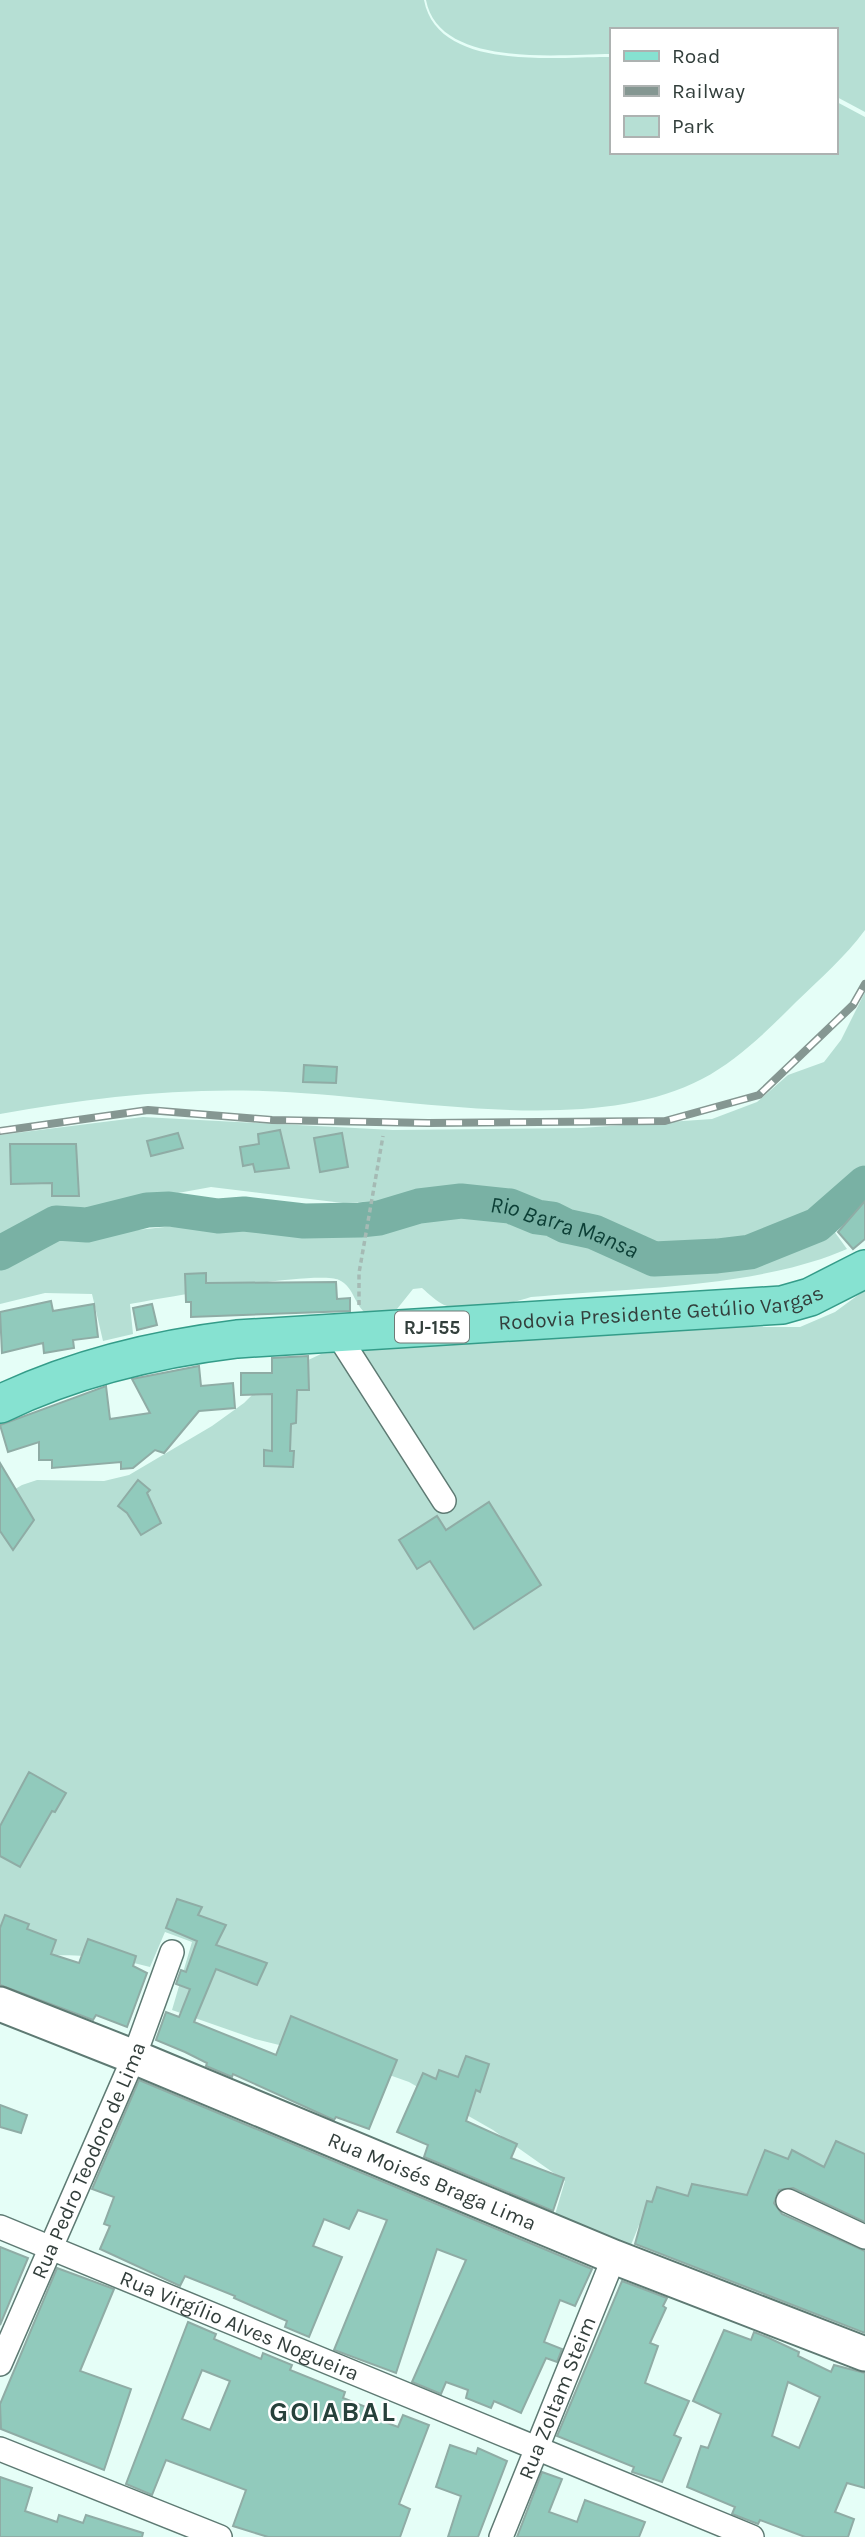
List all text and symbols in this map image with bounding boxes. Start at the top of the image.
legend [610,28,837,154]
text: Road [672,44,720,68]
text: Railway [672,79,745,103]
text: Park [672,114,715,138]
water label: Rio Barra Mansa [489,1191,643,1264]
street label: Rodovia Presidente Getúlio Vargas [498,1280,827,1335]
road number: RJ-155 [395,1312,469,1343]
street label: Rua Pedro Teodoro de Lima [27,2039,150,2283]
street label: Rua Moisés Braga Lima [324,2127,540,2235]
street label: Rua Virgílio Alves Nogueira [116,2266,363,2386]
street label: Rua Zoltam Steim [514,2313,601,2483]
district label: GOIABAL [269,2395,397,2428]

